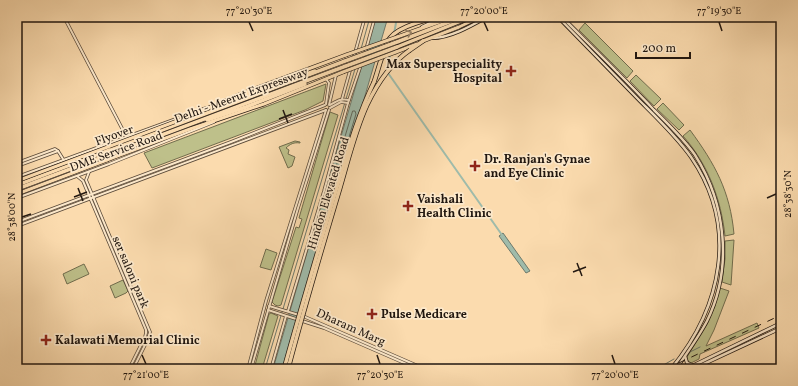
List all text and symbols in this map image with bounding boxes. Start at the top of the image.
text: 77°20'30"E [226,4,272,18]
text: 77°20'00"E [460,4,508,18]
text: 77°19'30"E [697,4,741,18]
one-way arrow [405,29,412,37]
scale bar [636,34,690,60]
text: 200 m [642,41,676,57]
place label: Max Superspeciality Hospital [386,57,502,87]
street label: Delhi - Meerut Expressway [172,64,311,128]
marker: Max Superspeciality Hospital [505,65,517,77]
street label: Flyover [93,122,136,150]
street label: DME Service Road [68,128,165,176]
street label: Hindon Elevated Road [304,135,354,252]
place label: Dr. Ranjan's Gynae and Eye Clinic [484,152,590,182]
marker: Dr. Ranjan's Gynae and Eye Clinic [469,160,481,172]
text: 28°38'30"N [781,169,795,218]
text: 28°38'00"N [5,192,19,242]
place label: Vaishali Health Clinic [417,192,492,222]
marker: Vaishali Health Clinic [402,200,414,212]
street label: ser saloni park [108,234,153,311]
street label: Dharam Marg [313,306,388,350]
place label: Pulse Medicare [381,307,467,323]
marker: Pulse Medicare [366,308,378,320]
place label: Kalawati Memorial Clinic [55,333,200,349]
marker: Kalawati Memorial Clinic [40,334,52,346]
text: 77°21'00"E [123,368,169,382]
text: 77°20'30"E [357,368,403,382]
text: 77°20'00"E [591,368,639,382]

